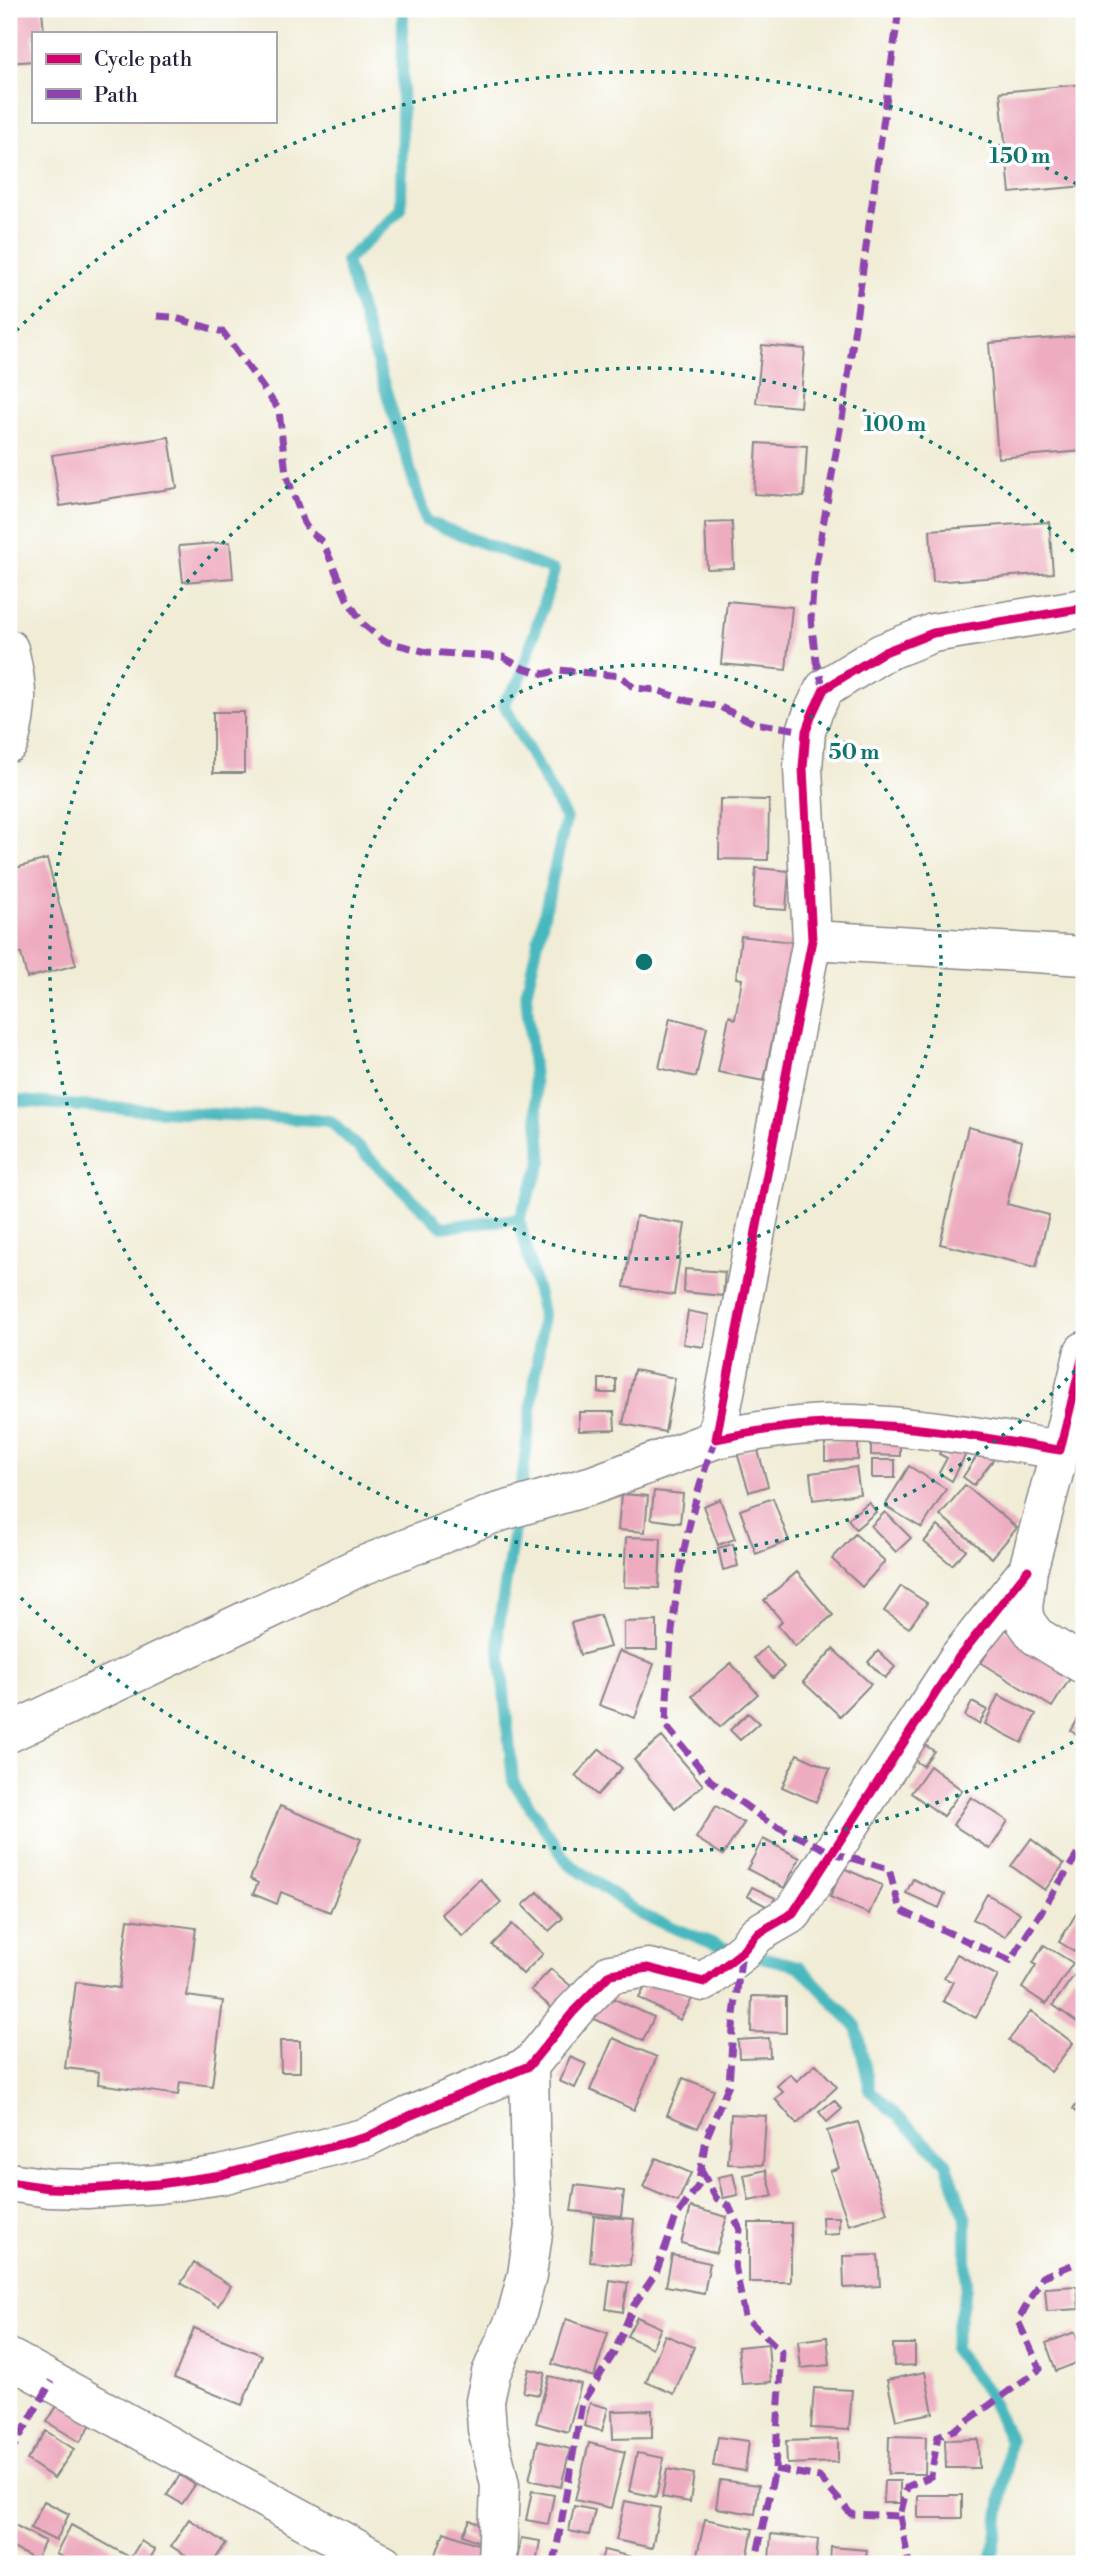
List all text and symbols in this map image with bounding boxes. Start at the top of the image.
legend [32,32,276,122]
text: Cycle path [94,47,193,73]
text: Path [94,83,139,109]
text: 150 m [990,144,1050,170]
text: 100 m [864,412,926,438]
text: 50 m [829,740,879,766]
centre of rings [632,950,656,974]

